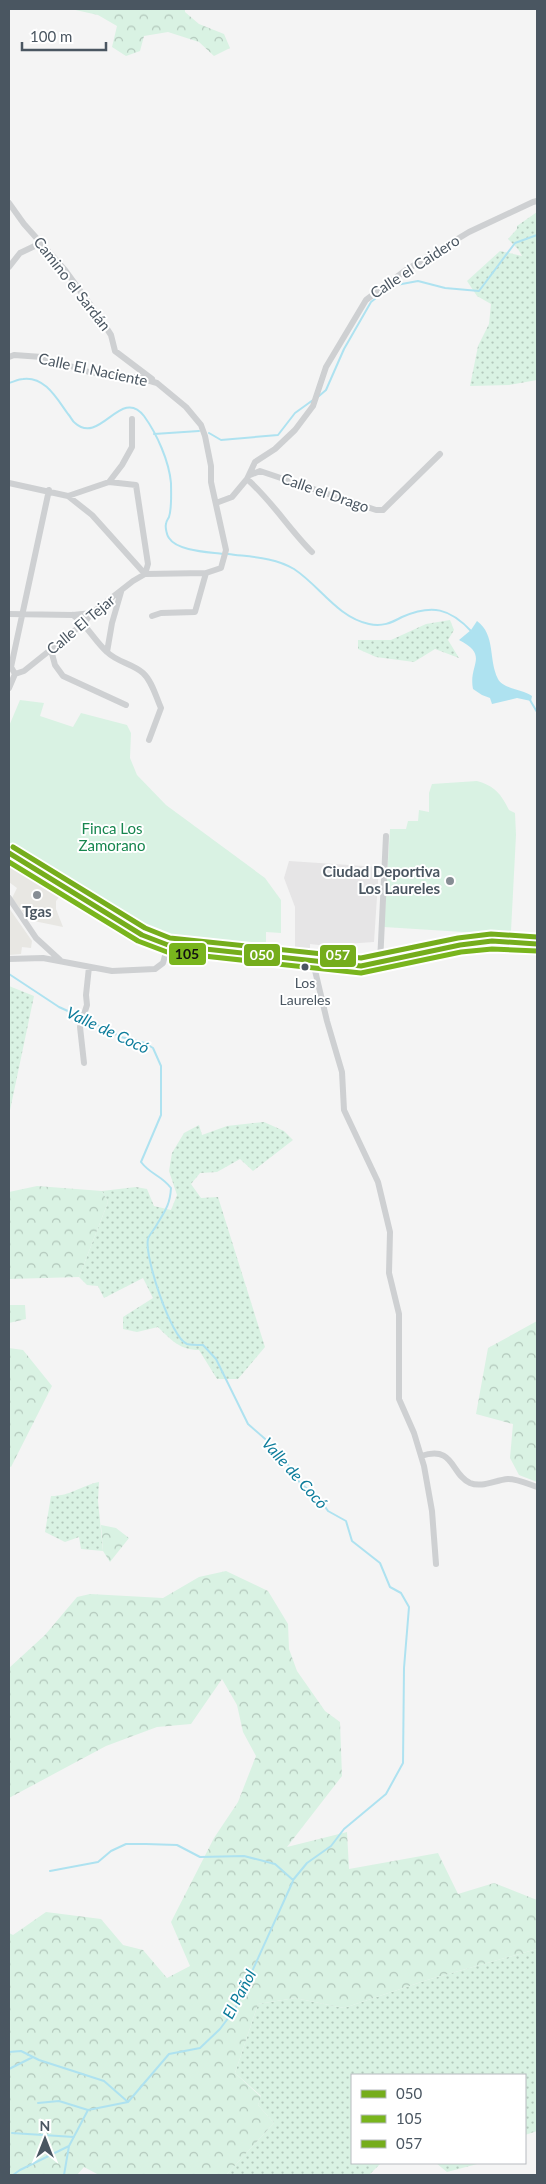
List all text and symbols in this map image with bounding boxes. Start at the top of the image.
scale bar [22,20,106,52]
text: 100 m [30,27,72,45]
street label: Calle el Caidero [366,231,462,302]
street label: Camino el Sardán [31,233,115,334]
street label: Calle El Naciente [37,349,150,389]
street label: Calle el Drago [279,469,372,516]
street label: Calle El Tejar [43,590,118,658]
park label: Finca Los Zamorano [79,819,145,854]
place label: Ciudad Deportiva Los Laureles [322,862,440,897]
marker: Ciudad Deportiva Los Laureles [444,875,456,887]
marker: Tgas [31,889,43,901]
place label: Tgas [22,902,52,920]
line badge: 105 [168,942,207,966]
line badge: 050 [243,943,281,967]
line badge: 057 [319,944,357,968]
text: 105 [175,945,199,962]
text: 050 [250,946,274,963]
text: 057 [326,946,350,963]
marker: Los Laureles [300,962,310,972]
place label: Los Laureles [280,974,330,1008]
water label: Valle de Cocó [64,1002,153,1057]
water label: Valle de Cocó [259,1433,332,1512]
water label: El Pañol [218,1966,260,2022]
legend [351,2074,526,2164]
text: 050 [396,2084,422,2102]
text: 105 [396,2109,422,2127]
north arrow [20,2114,70,2164]
text: N [40,2117,50,2134]
text: 057 [396,2134,422,2152]

